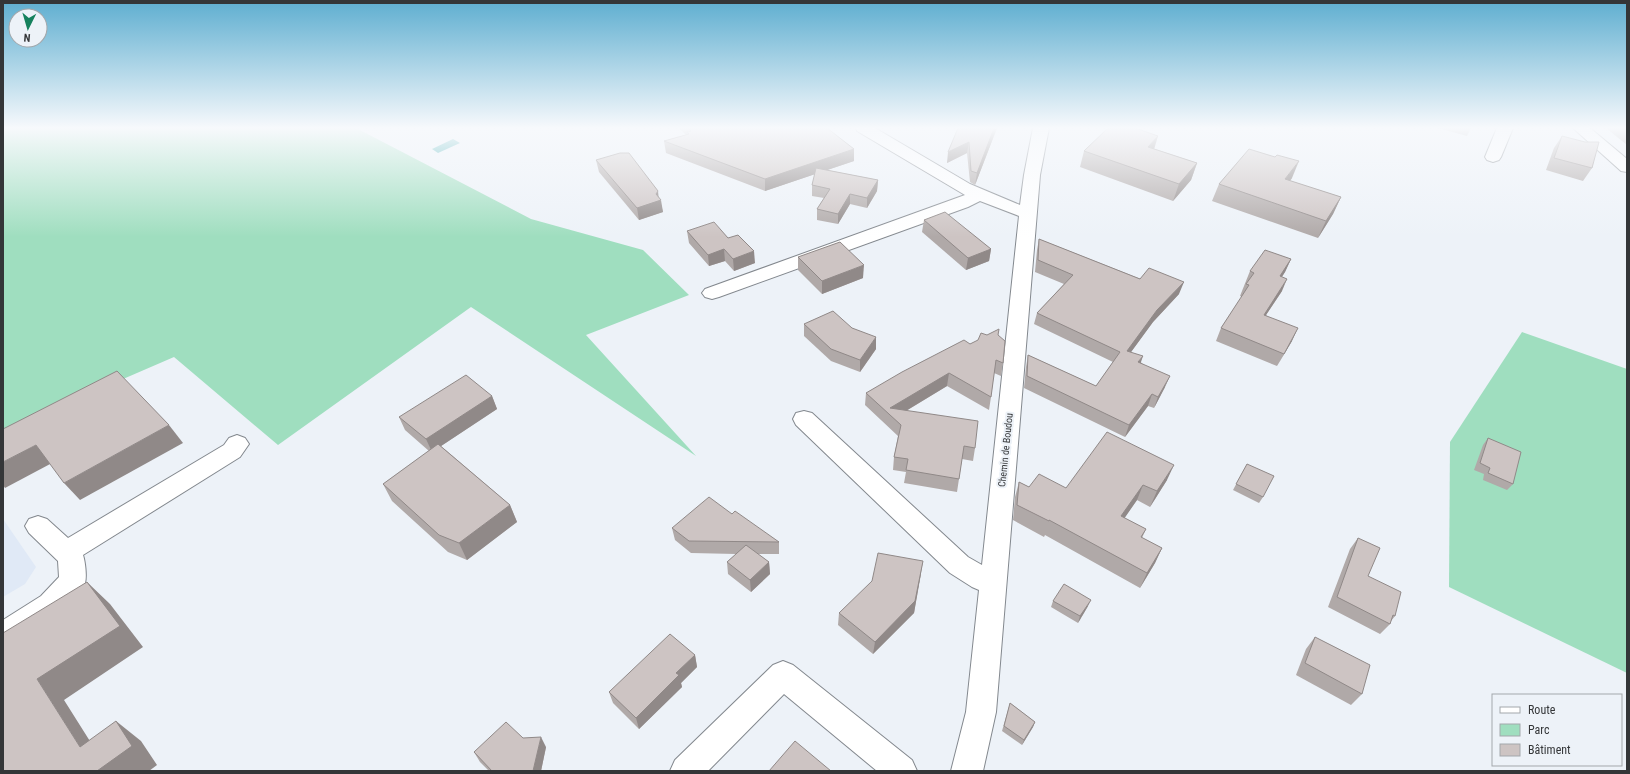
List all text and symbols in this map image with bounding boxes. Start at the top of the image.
north arrow [8,8,48,48]
text: N [23,31,31,44]
street label: Chemin de Boudou [996,412,1015,488]
legend [1492,694,1622,766]
text: Route [1528,703,1556,717]
text: Parc [1528,723,1550,737]
text: Bâtiment [1528,743,1571,757]

